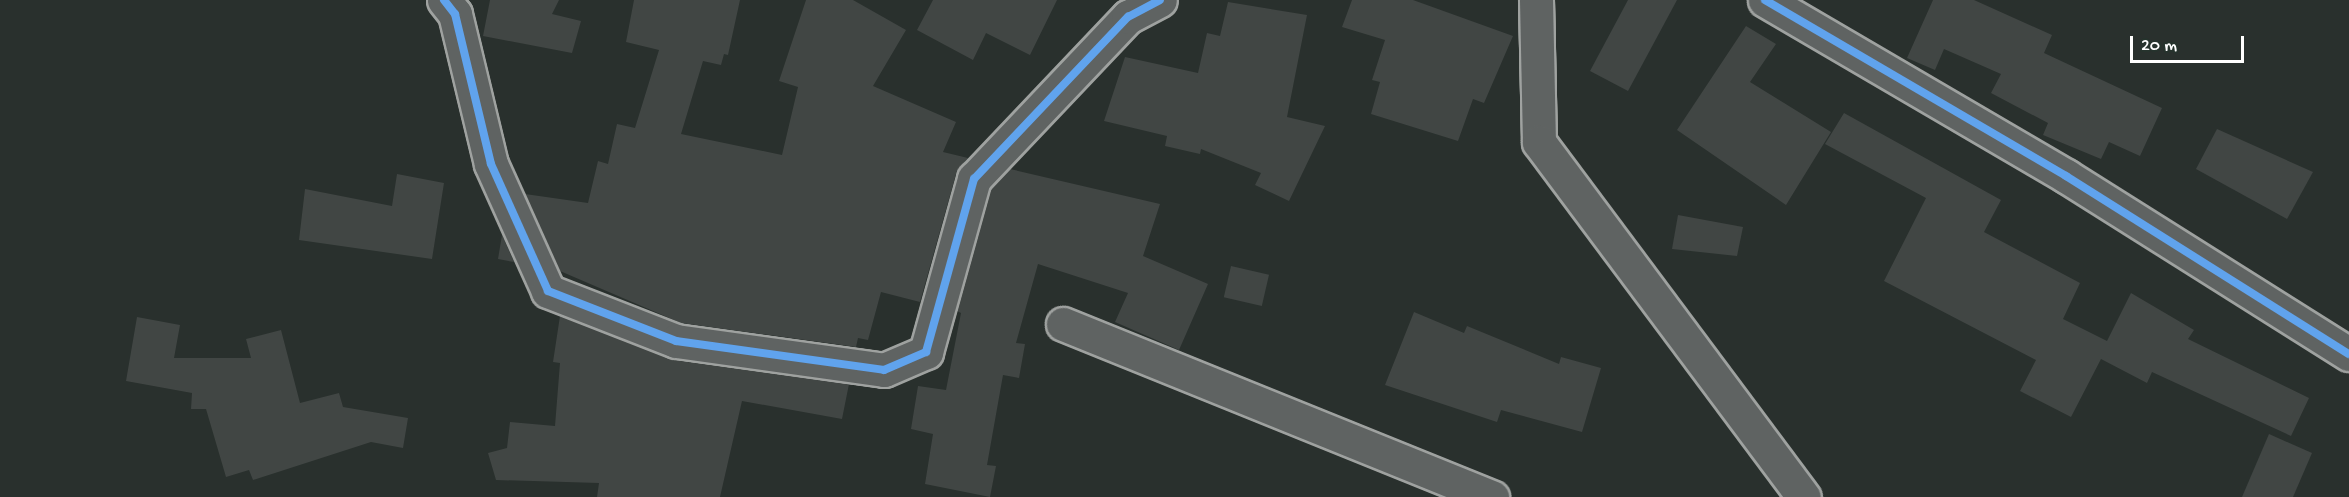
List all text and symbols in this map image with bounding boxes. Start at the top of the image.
scale bar [2133,24,2247,62]
text: 20 m [2141,36,2177,57]

